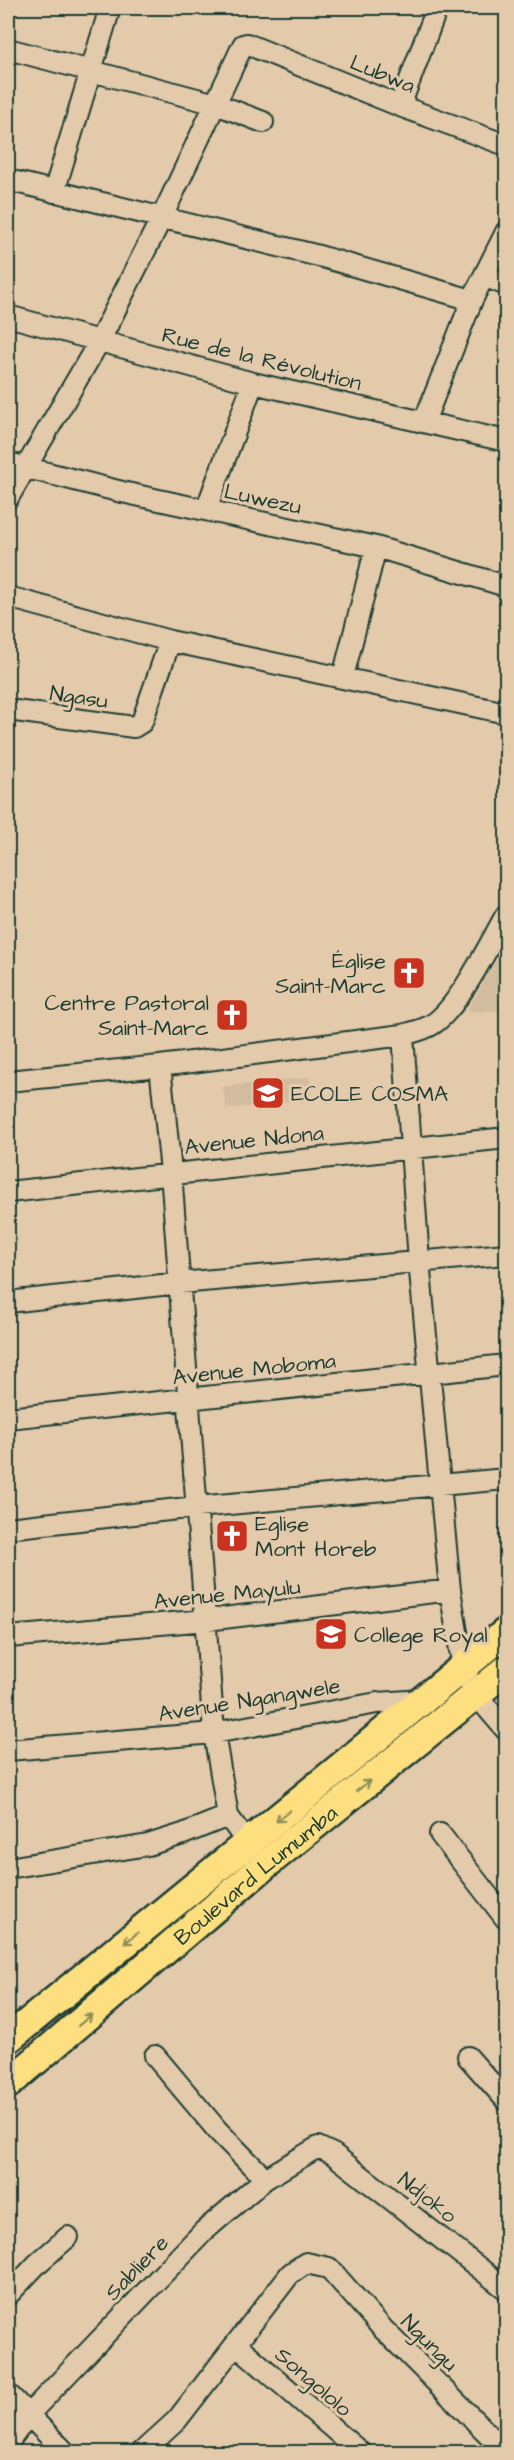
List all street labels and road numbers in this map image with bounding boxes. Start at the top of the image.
street label: Lubwa [345,47,420,101]
street label: Rue de la Révolution [159,320,365,399]
street label: Luwezu [221,476,304,523]
street label: Ngasu [48,678,110,718]
street label: Avenue Ndona [183,1118,325,1163]
street label: Avenue Moboma [171,1346,337,1393]
street label: Avenue Mayulu [152,1571,302,1619]
street label: Avenue Ngangwele [156,1671,343,1731]
street label: Boulevard Lumumba [168,1798,345,1953]
street label: Ndjoko [391,2165,464,2231]
street label: Sabliere [98,2228,176,2308]
street label: Ngungu [393,2307,465,2379]
street label: Songololo [267,2340,359,2425]

